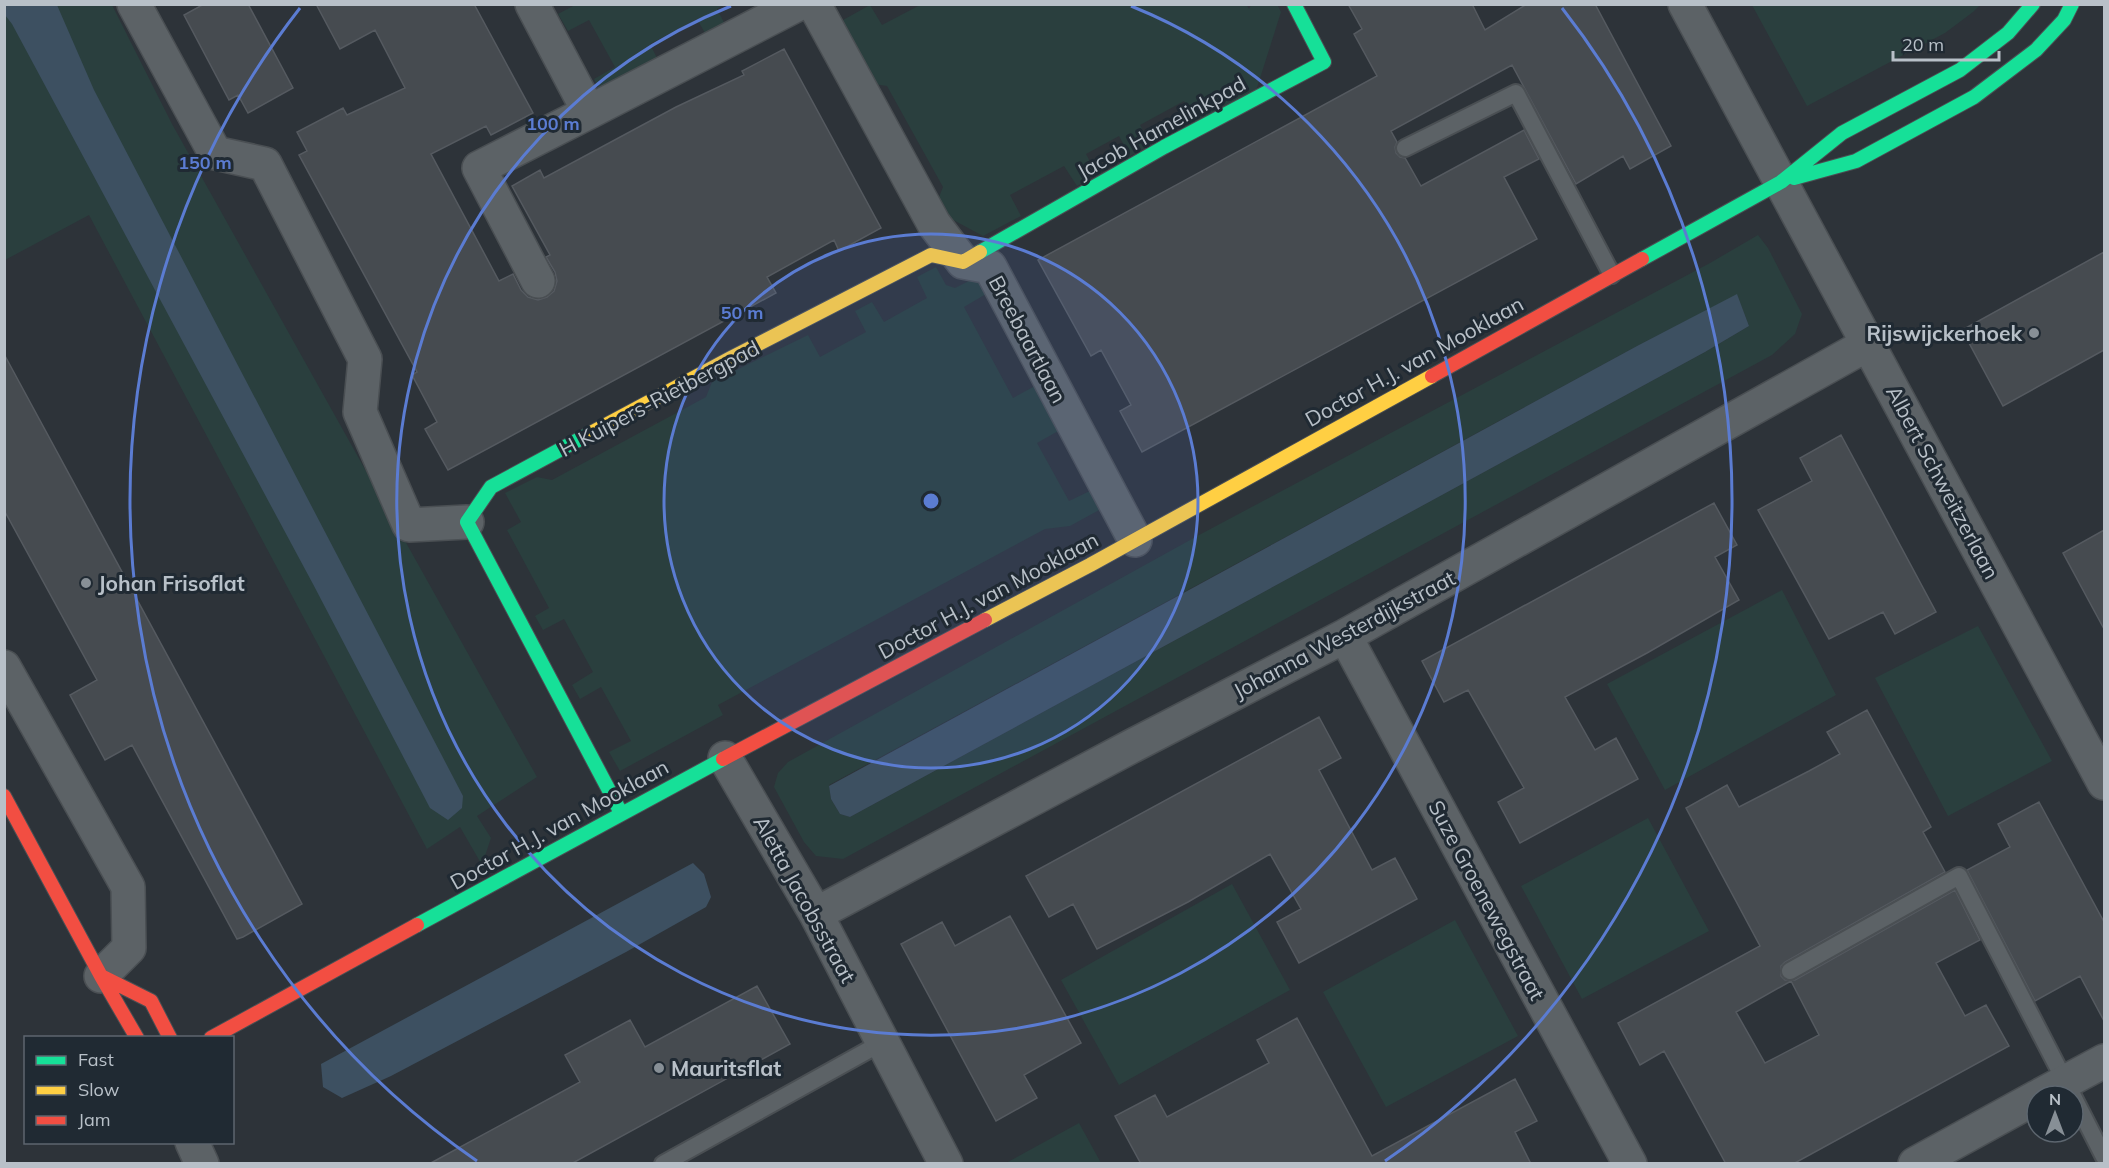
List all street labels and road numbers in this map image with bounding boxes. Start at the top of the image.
street label: Jacob Hamelinkpad [1072,70,1250,184]
street label: Breebaartlaan [984,271,1072,407]
street label: Doctor H.J. van Mooklaan [1300,290,1528,432]
street label: H Kuipers-Rietbergpad [554,334,764,462]
street label: Albert Schweitzerlaan [1881,381,2005,583]
street label: Doctor H.J. van Mooklaan [874,526,1102,664]
street label: Johanna Westerdijkstraat [1229,564,1459,704]
street label: Doctor H.J. van Mooklaan [445,753,673,895]
street label: Suze Groenewegstraat [1423,796,1551,1004]
street label: Aletta Jacobsstraat [748,811,862,987]

